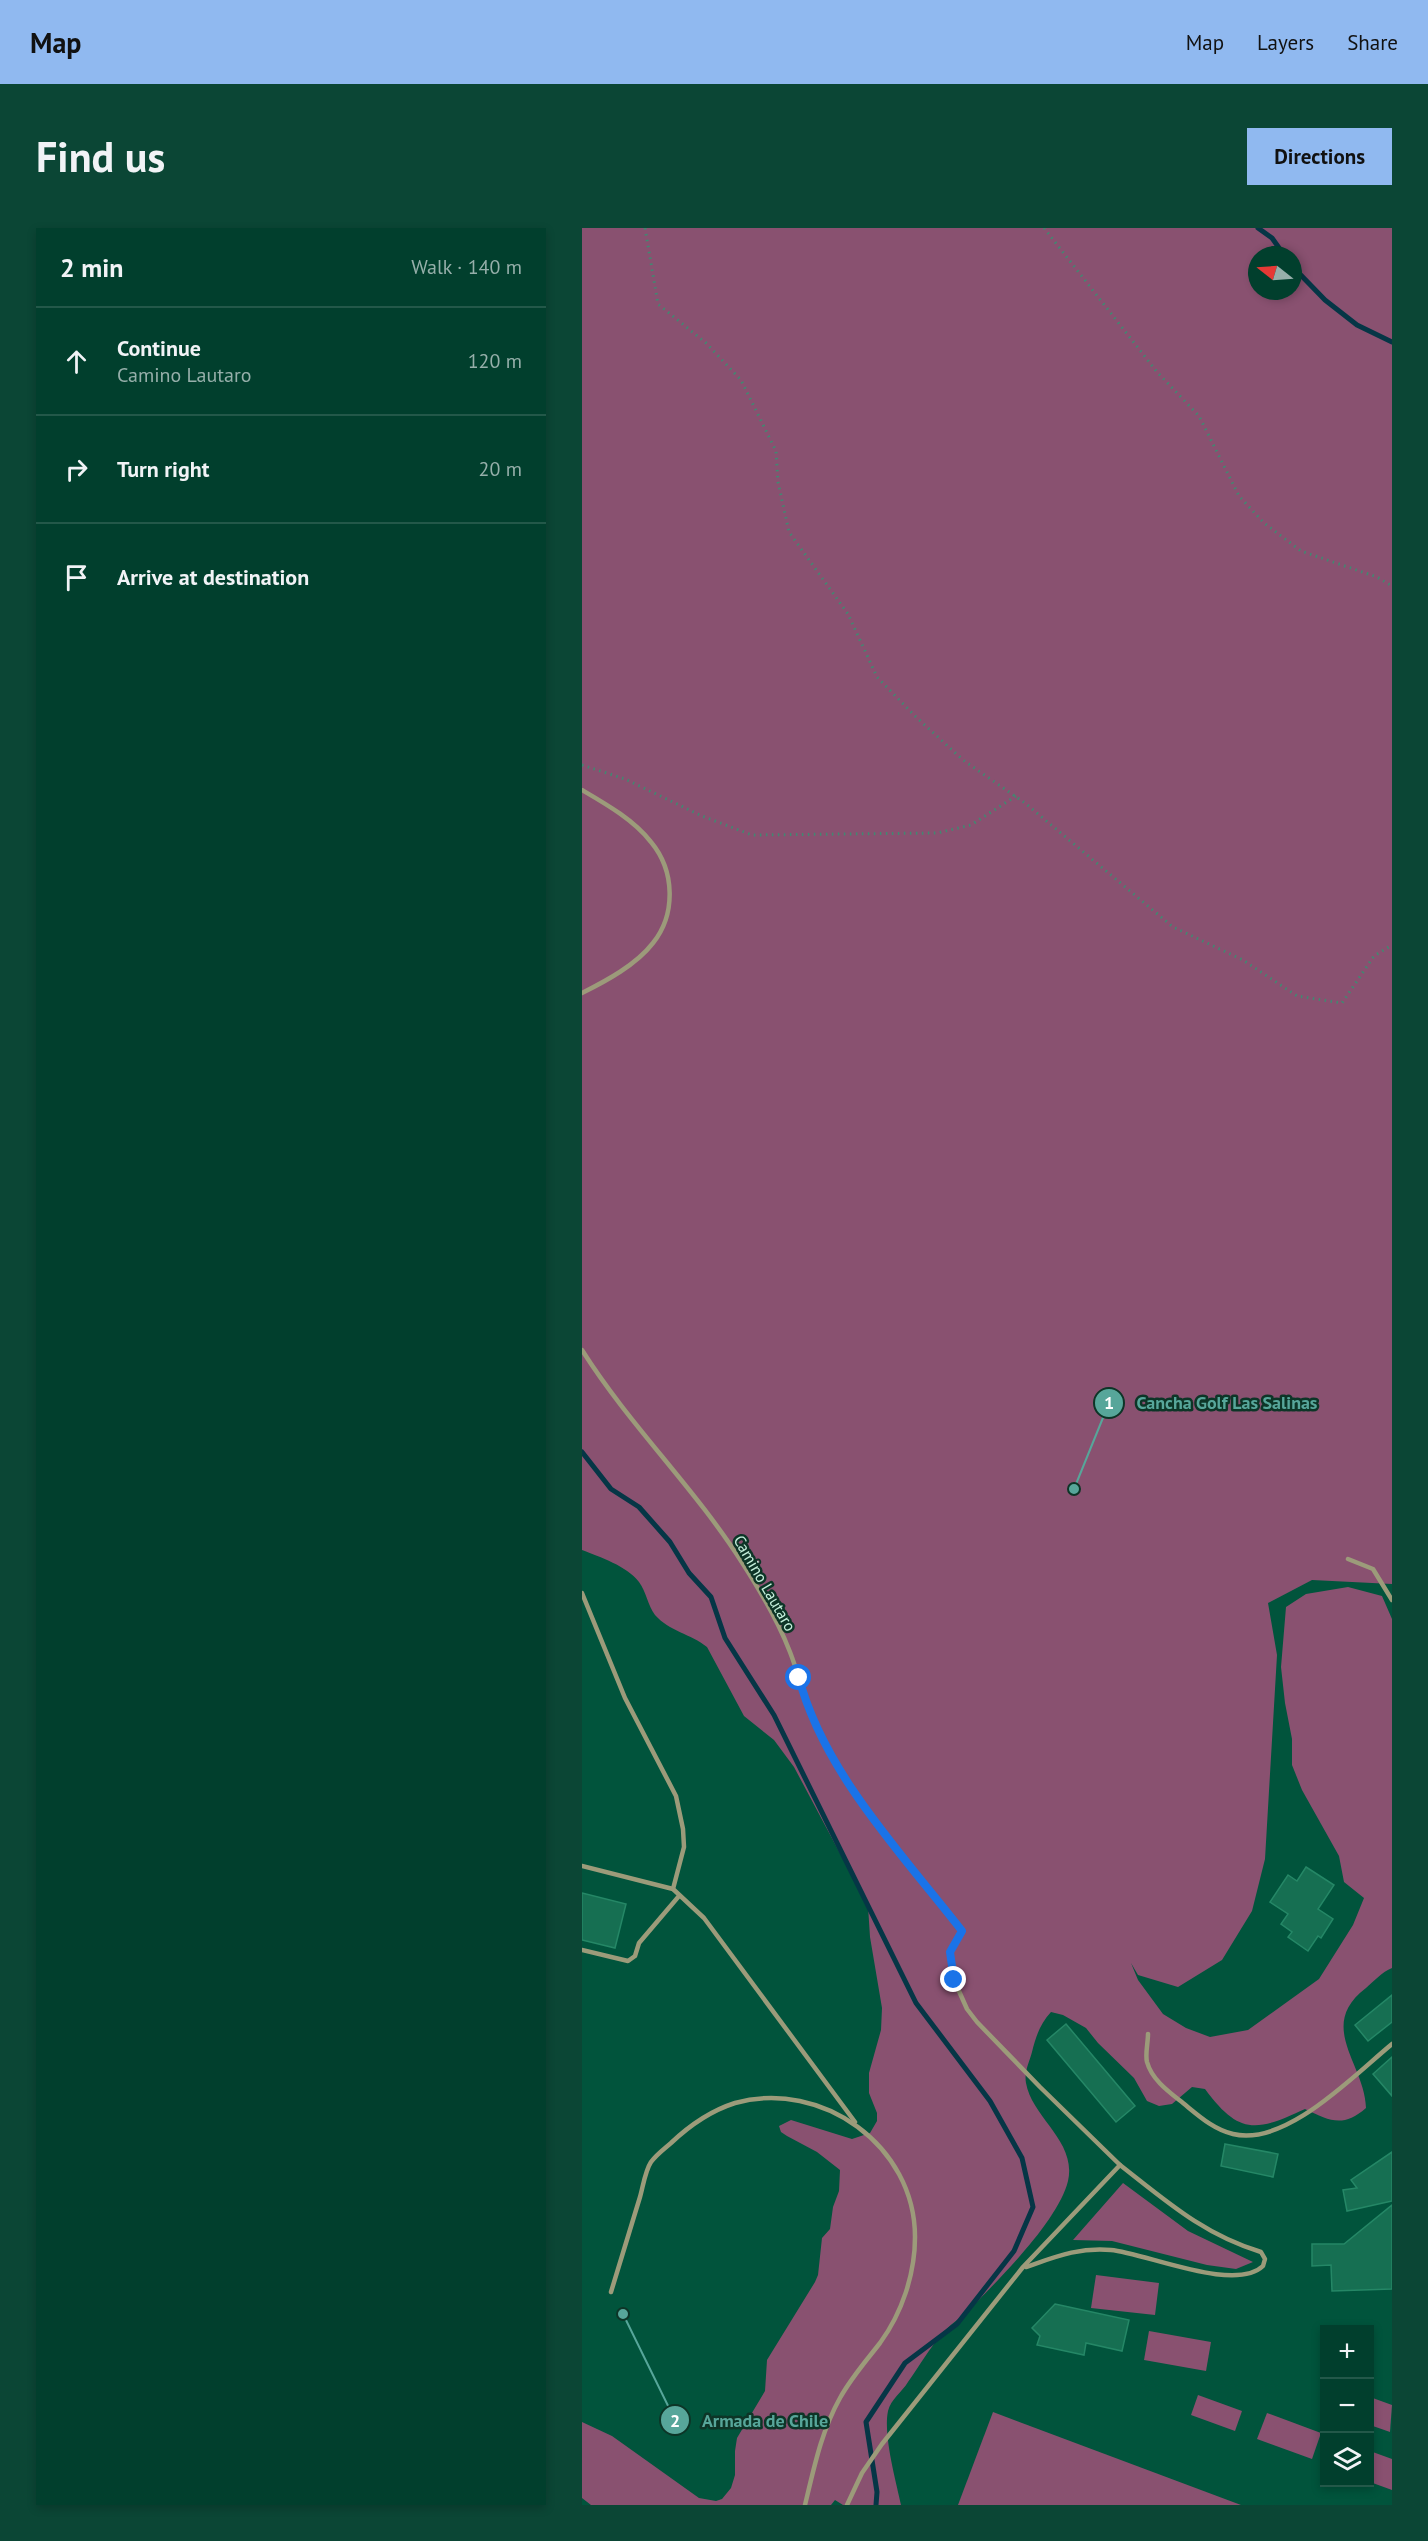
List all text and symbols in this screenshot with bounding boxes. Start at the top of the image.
text: Map [30,24,81,61]
text: Map [1186,29,1224,56]
text: Layers [1257,29,1314,56]
text: Share [1347,29,1398,56]
button: Directions [1247,128,1392,185]
text: Find us [36,129,165,184]
north arrow [1248,246,1302,300]
text: 2 min [60,251,123,284]
text: Walk · 140 m [411,254,522,280]
text: Continue [117,334,201,362]
icon: ahead [60,345,93,378]
text: 120 m [468,348,522,374]
text: Camino Lautaro [117,362,251,388]
icon: right [60,453,93,486]
text: Turn right [117,455,209,483]
text: 20 m [479,456,522,482]
icon: arrive [60,561,93,594]
text: Arrive at destination [117,563,309,591]
callout: Cancha Golf Las Salinas [1094,1385,1329,1421]
text: 1 [1104,1391,1114,1414]
text: Cancha Golf Las Salinas [1137,1391,1318,1414]
street label: Camino Lautaro [729,1531,801,1635]
route start [785,1664,811,1690]
route end [940,1966,966,1992]
map controls [1320,2325,1374,2487]
button: + [1320,2325,1374,2379]
button: − [1320,2379,1374,2433]
callout: Armada de Chile [660,2402,840,2438]
text: 2 [670,2409,680,2432]
text: Armada de Chile [702,2409,828,2432]
button: layers [1320,2433,1374,2487]

